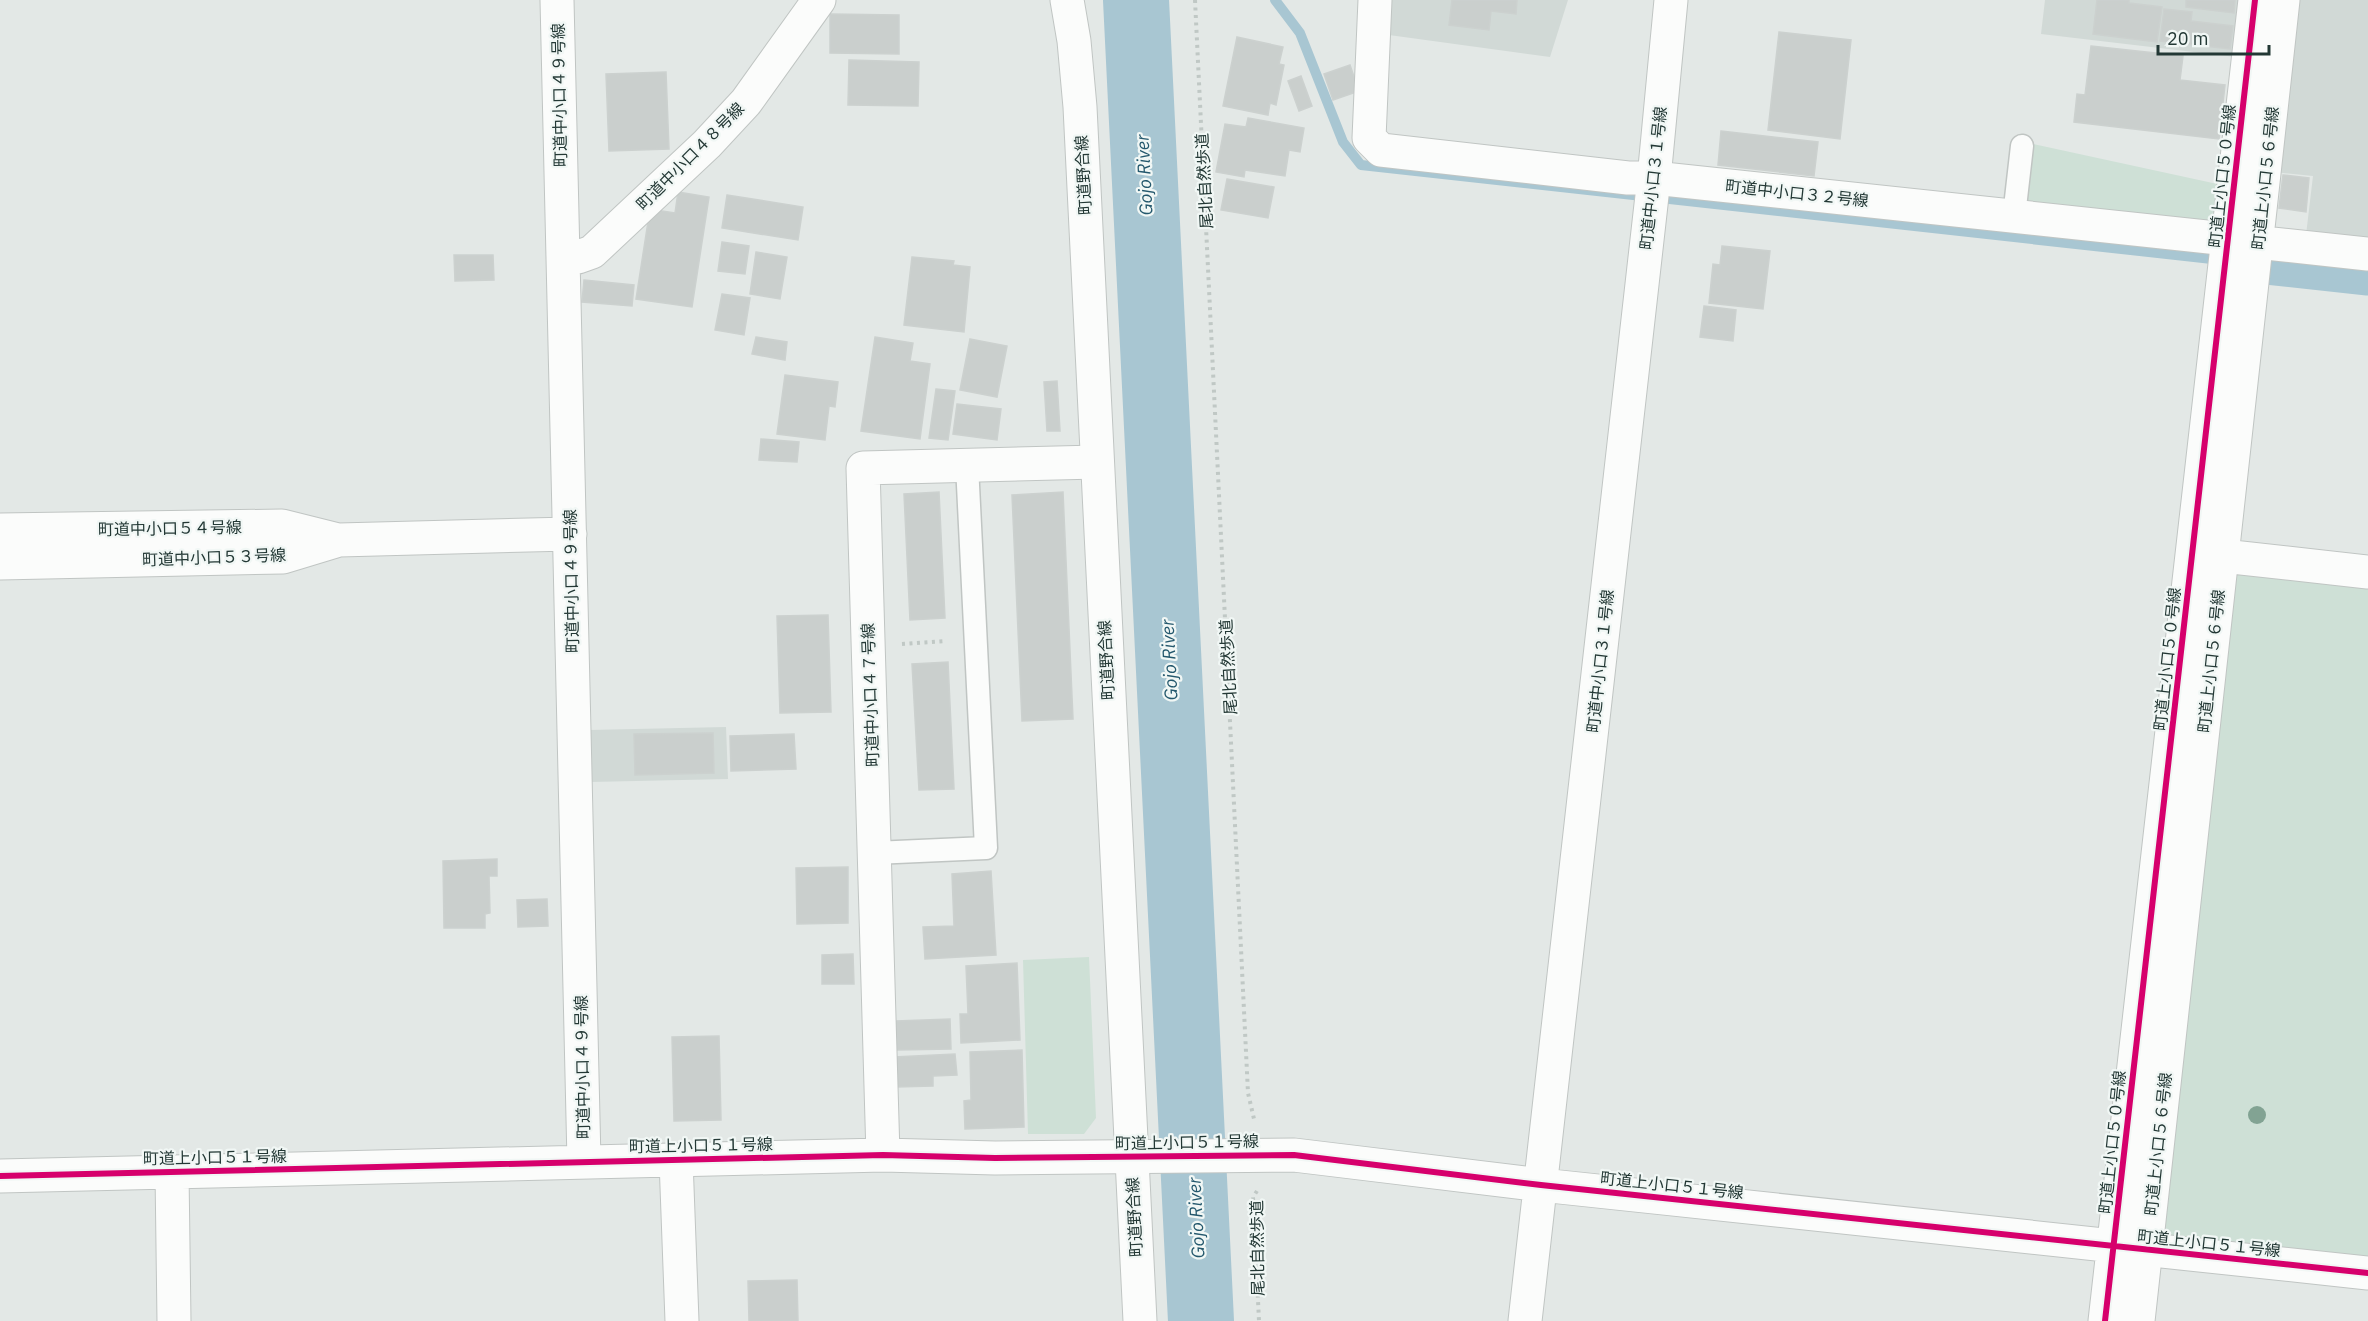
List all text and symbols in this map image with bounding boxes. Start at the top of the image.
scale bar [2158,18,2269,56]
street label: 町道中小口４９号線 [548,23,570,167]
text: 20 m [2167,27,2209,50]
street label: 町道中小口４８号線 [632,98,748,214]
street label: 町道上小口５０号線 [2205,103,2239,249]
street label: 町道中小口３１号線 [1636,105,1670,251]
street label: 町道上小口５６号線 [2248,105,2282,251]
street label: 尾北自然歩道 [1192,133,1216,229]
water label: Gojo River [1130,134,1158,216]
street label: 町道野合線 [1071,135,1095,215]
street label: 町道中小口３２号線 [1724,176,1870,210]
street label: 町道中小口４９号線 [560,509,582,653]
street label: 町道中小口５４号線 [98,517,242,539]
street label: 町道中小口５３号線 [142,544,286,570]
street label: 町道上小口５０号線 [2150,586,2184,732]
street label: 町道中小口３１号線 [1583,588,1617,734]
street label: 町道上小口５６号線 [2194,588,2228,734]
water label: Gojo River [1155,619,1183,701]
street label: 尾北自然歩道 [1216,619,1240,715]
street label: 町道野合線 [1094,620,1118,700]
street label: 町道中小口４７号線 [857,623,883,767]
street label: 町道中小口４９号線 [571,995,593,1139]
street label: 町道上小口５０号線 [2095,1069,2129,1215]
street label: 町道上小口５６号線 [2141,1071,2175,1217]
street label: 町道上小口５１号線 [1115,1131,1259,1153]
street label: 町道上小口５１号線 [629,1134,773,1156]
street label: 町道上小口５１号線 [143,1146,287,1168]
street label: 町道上小口５１号線 [1599,1168,1745,1202]
street label: 町道野合線 [1122,1177,1146,1257]
water label: Gojo River [1182,1177,1210,1259]
street label: 尾北自然歩道 [1246,1200,1268,1296]
street label: 町道上小口５１号線 [2136,1226,2282,1260]

